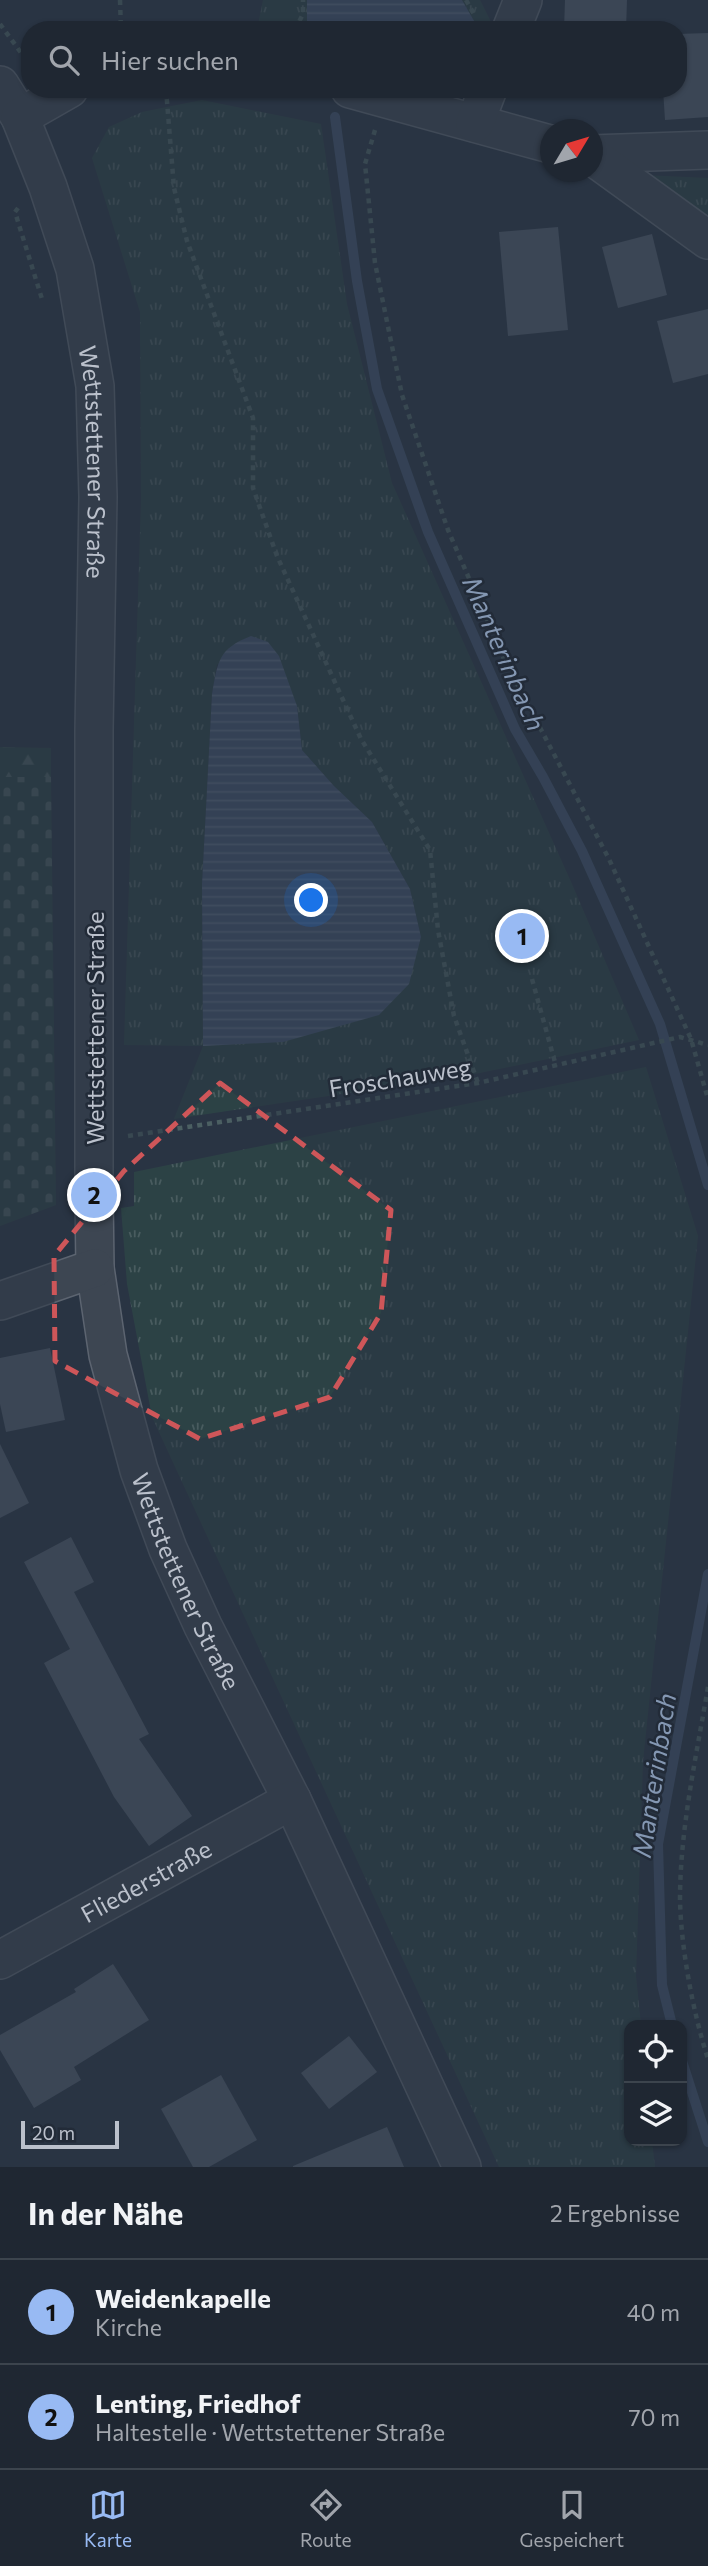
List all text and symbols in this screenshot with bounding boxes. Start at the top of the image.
search box [21,21,687,98]
icon: search [45,41,83,79]
text: Hier suchen [101,44,239,75]
north arrow [540,119,603,182]
street label: Wettstettener Straße [74,343,113,579]
water label: Manterinbach [457,571,553,735]
your location [294,883,328,917]
pin: 1 [499,910,545,962]
street label: Wettstettener Straße [80,911,109,1145]
street label: Froschauweg [327,1051,473,1103]
pin: 2 [71,1169,117,1221]
street label: Wettstettener Straße [127,1469,247,1694]
water label: Manterinbach [625,1691,681,1859]
street label: Fliederstraße [75,1833,216,1928]
map controls [624,2020,687,2146]
button: locate [624,2020,687,2083]
button: layers [624,2083,687,2146]
scale bar [21,2118,119,2150]
text: 20 m [32,2121,75,2144]
text: In der Nähe [28,2194,183,2231]
text: 2 Ergebnisse [550,2199,680,2227]
text: Weidenkapelle [95,2282,271,2313]
text: 1 [46,2298,56,2326]
text: 40 m [627,2298,680,2326]
text: Kirche [95,2313,162,2341]
text: Lenting, Friedhof [95,2387,301,2418]
text: 2 [44,2403,58,2431]
text: 70 m [628,2403,680,2431]
text: Haltestelle · Wettstettener Straße [95,2418,445,2446]
tab: Karte [84,2486,132,2551]
tab: Route [300,2486,352,2551]
tab: Gespeichert [520,2486,624,2551]

